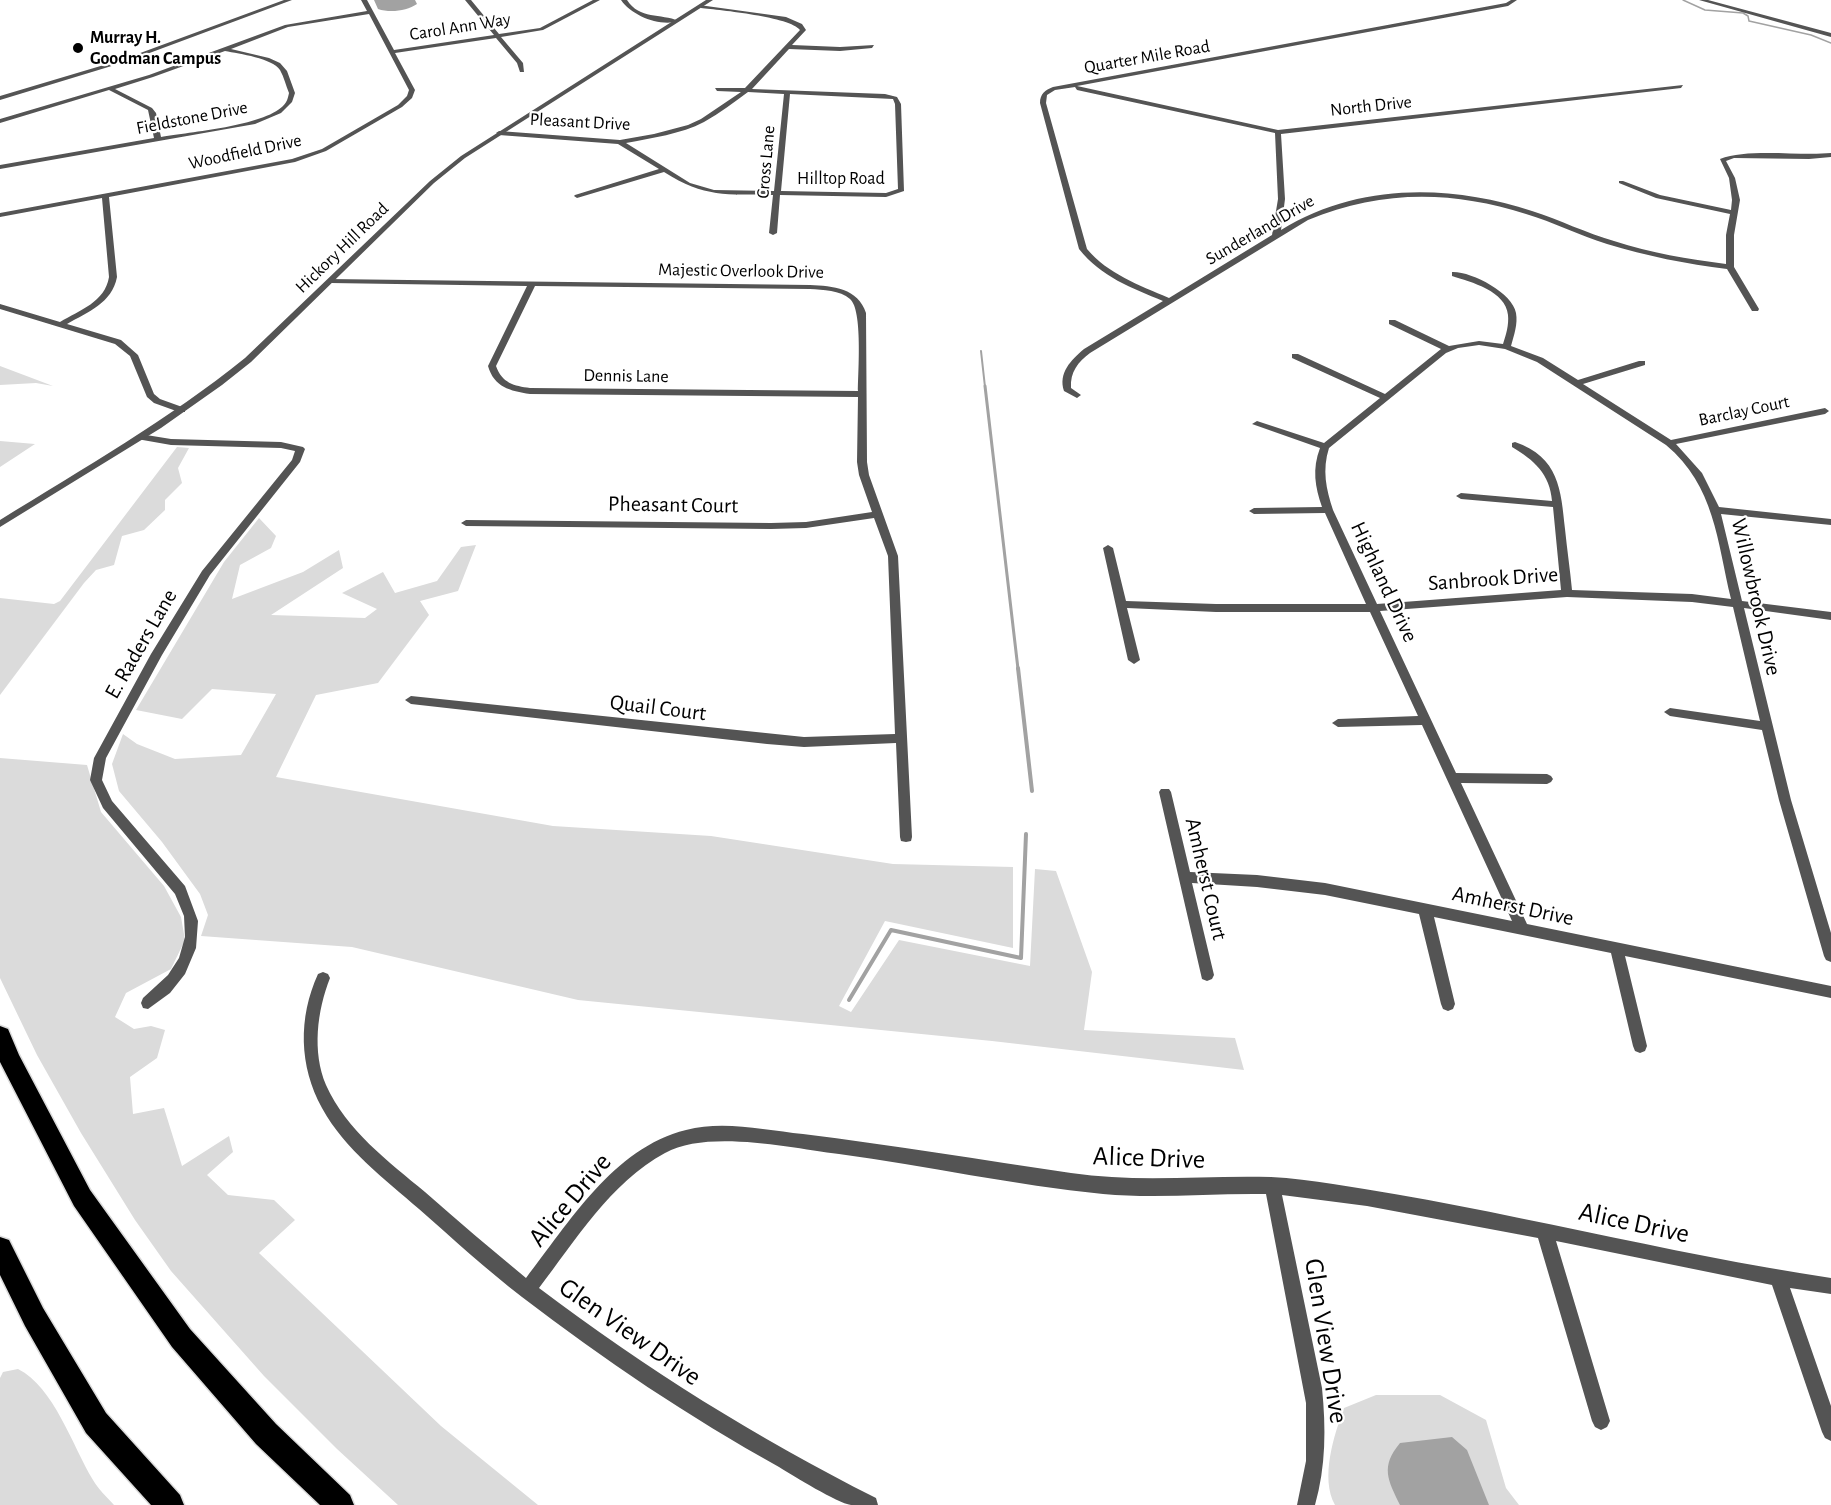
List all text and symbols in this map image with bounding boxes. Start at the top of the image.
street label: Carol Ann Way [408,8,512,46]
place label: Murray H. Goodman Campus [90,27,221,70]
street label: Quarter Mile Road [1082,35,1212,79]
marker: Murray H. Goodman Campus [71,41,85,55]
street label: North Drive [1329,91,1413,121]
street label: Fieldstone Drive [134,97,250,139]
street label: Pleasant Drive [529,109,631,135]
street label: Cross Lane [752,125,780,199]
street label: Woodfield Drive [187,130,303,174]
street label: Hilltop Road [797,168,885,190]
street label: Sunderland Drive [1202,190,1318,270]
street label: Hickory Hill Road [291,198,393,298]
street label: Majestic Overlook Drive [658,259,824,283]
street label: Dennis Lane [583,364,669,388]
street label: Barclay Court [1697,391,1791,431]
street label: Pheasant Court [608,491,738,519]
street label: Willowbrook Drive [1725,516,1787,678]
street label: Highland Drive [1345,517,1423,647]
street label: Sanbrook Drive [1427,561,1559,597]
street label: E. Raders Lane [99,584,183,704]
street label: Quail Court [608,689,708,727]
street label: Amherst Court [1179,815,1233,943]
street label: Amherst Drive [1450,880,1576,932]
street label: Alice Drive [1092,1140,1206,1176]
street label: Alice Drive [522,1147,618,1253]
street label: Alice Drive [1576,1195,1692,1251]
street label: Glen View Drive [1297,1256,1355,1426]
street label: Glen View Drive [553,1271,707,1393]

